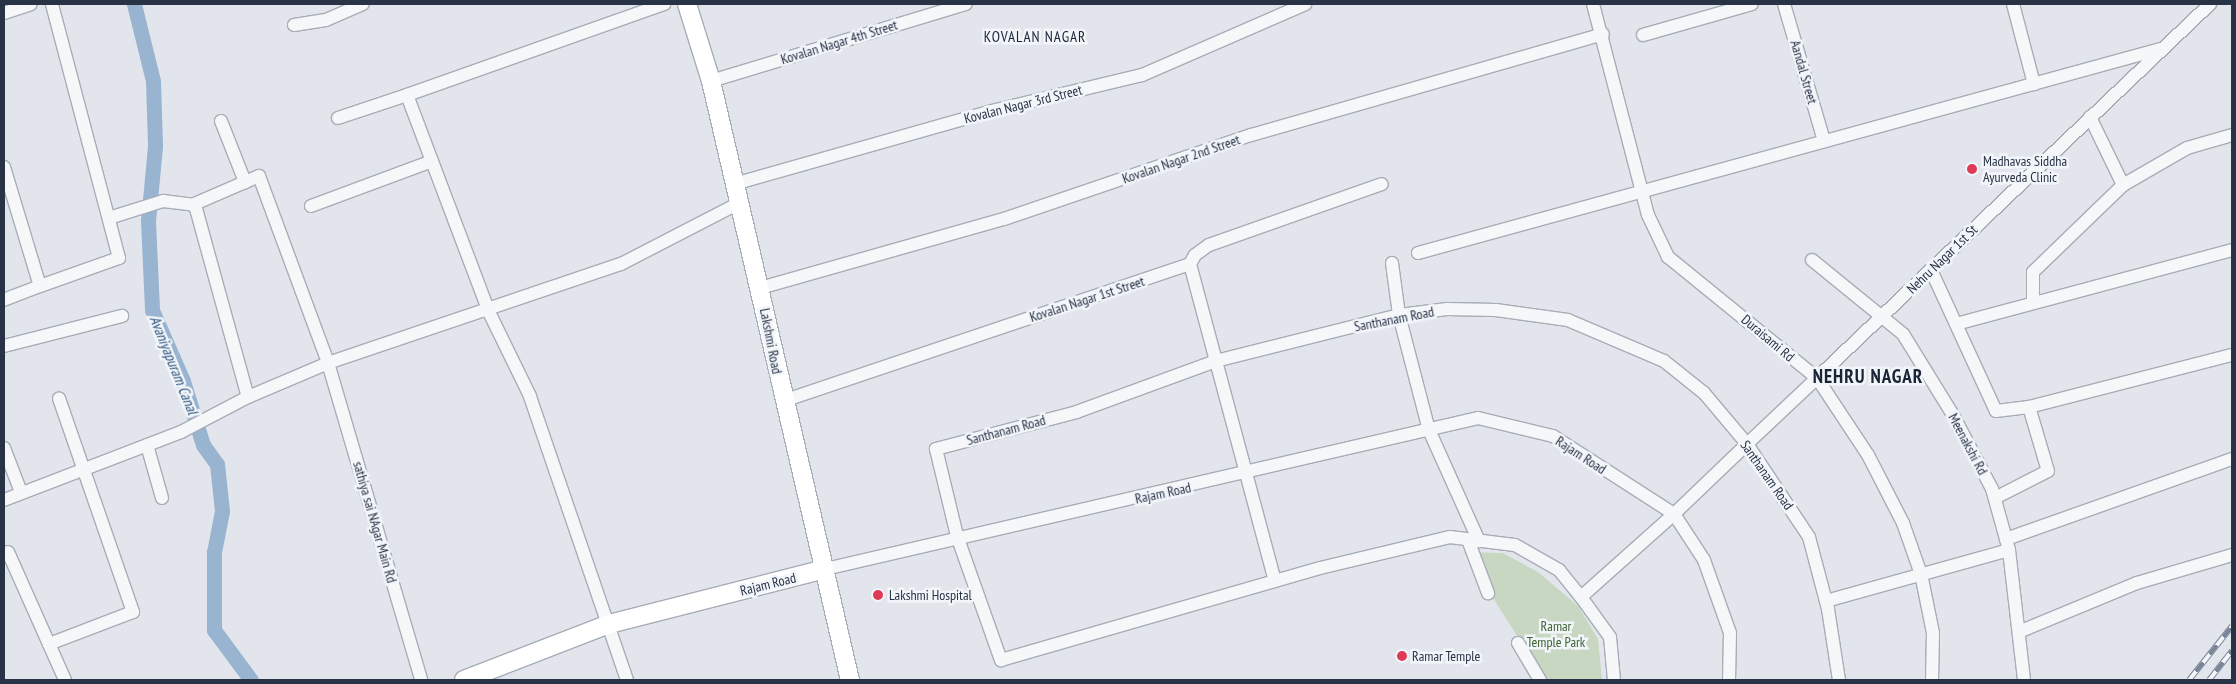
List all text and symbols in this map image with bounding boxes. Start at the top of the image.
street label: Kovalan Nagar 4th Street [779,16,899,68]
district label: KOVALAN NAGAR [982,28,1088,46]
street label: Aandal Street [1787,38,1821,106]
street label: Kovalan Nagar 3rd Street [962,81,1084,127]
street label: Kovalan Nagar 2nd Street [1120,131,1242,187]
place label: Madhavas Siddha Ayurveda Clinic [1983,153,2067,186]
marker: Madhavas Siddha Ayurveda Clinic [1965,162,1979,176]
street label: Nehru Nagar 1st St [1903,221,1981,297]
street label: Kovalan Nagar 1st Street [1027,273,1147,325]
street label: Santhanam Road [1353,303,1435,335]
street label: Lakshmi Road [756,307,786,375]
street label: Duraisami Rd [1738,311,1798,365]
water label: Avaniyapuram Canal [146,313,202,417]
district label: NEHRU NAGAR [1811,366,1925,388]
street label: Meenakshi Rd [1945,410,1991,478]
street label: Santhanam Road [965,411,1047,449]
street label: Rajam Road [1553,432,1609,478]
street label: Santhanam Road [1737,437,1797,513]
street label: sathiya sai NAgar Main Rd [350,459,400,585]
street label: Rajam Road [1133,479,1193,507]
street label: Rajam Road [738,569,798,599]
place label: Lakshmi Hospital [889,587,972,603]
marker: Lakshmi Hospital [871,588,885,602]
park label: Ramar Temple Park [1527,618,1585,650]
place label: Ramar Temple [1412,648,1481,664]
marker: Ramar Temple [1396,650,1408,662]

